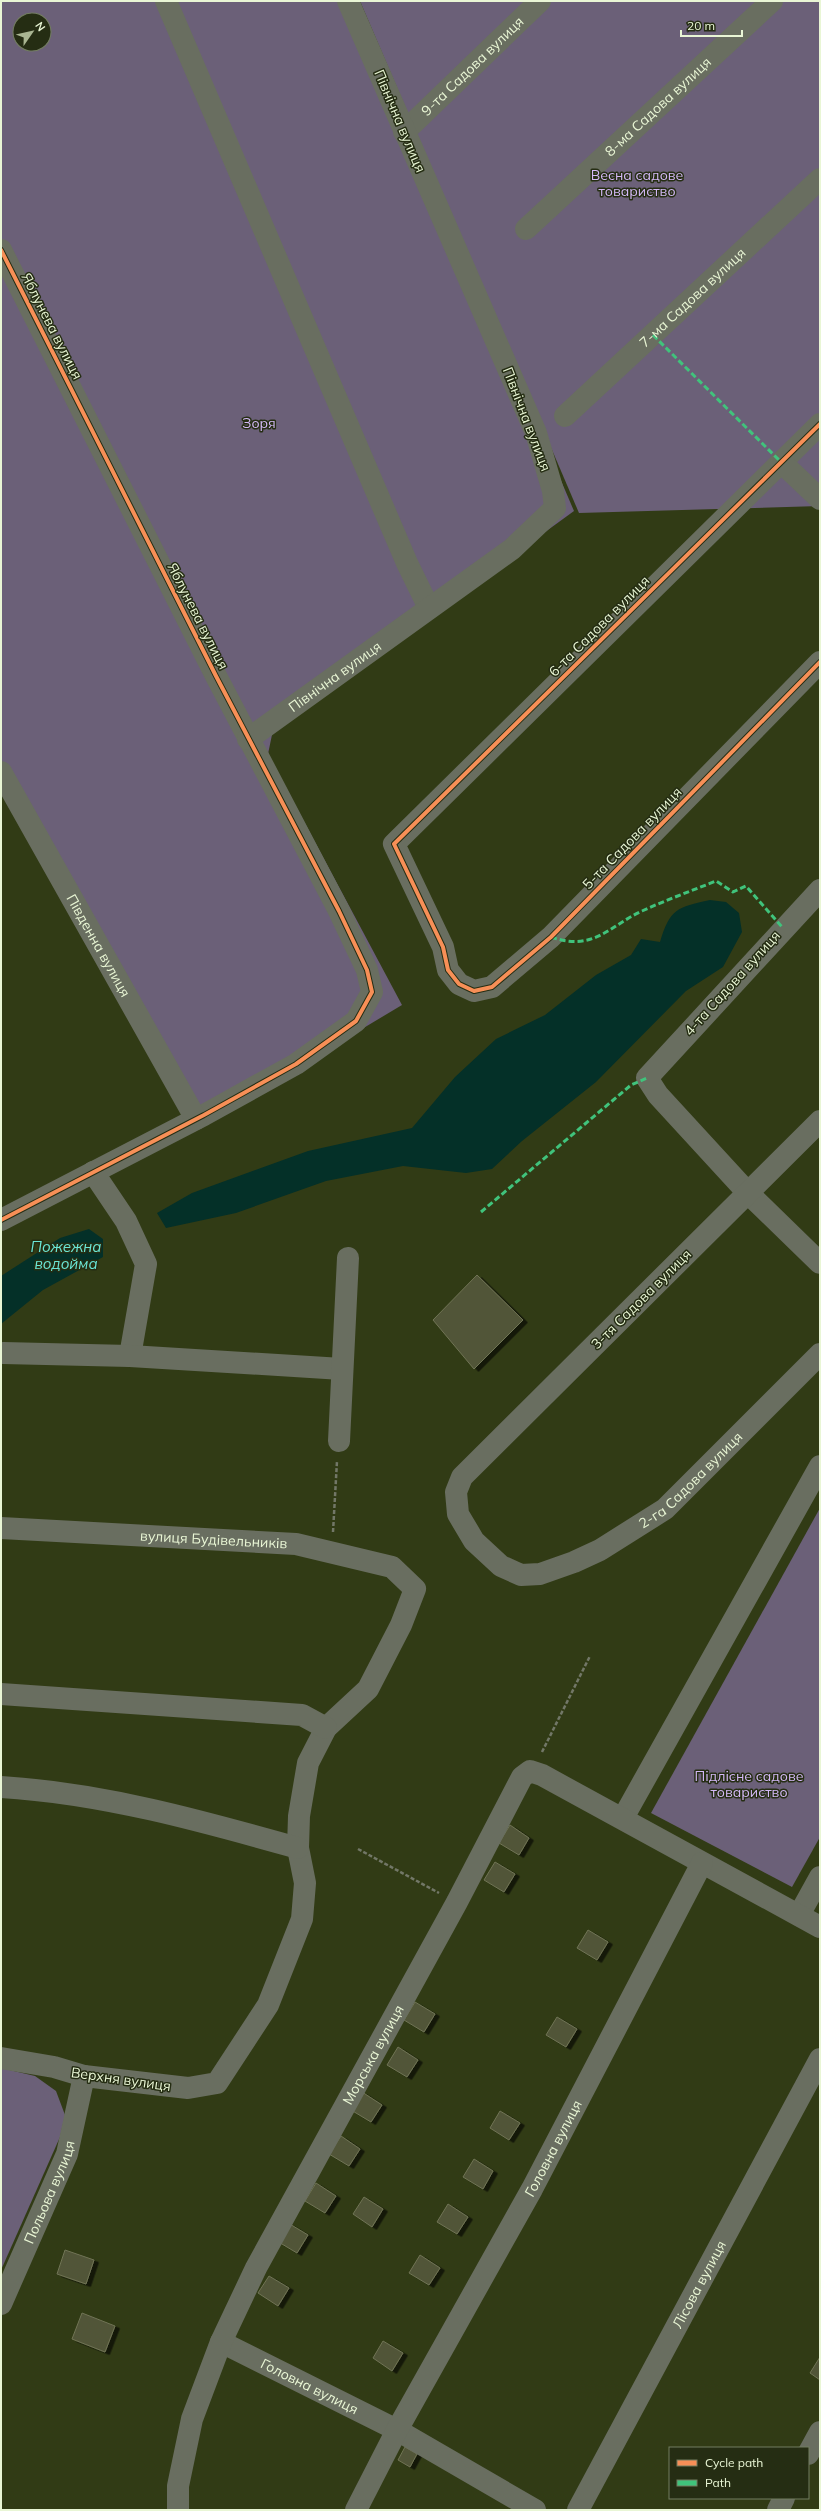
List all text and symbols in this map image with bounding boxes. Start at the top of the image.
north arrow [12,12,52,52]
scale bar [681,12,742,38]
street label: 9-та Садова вулиця [417,13,527,120]
text: 20 m [687,18,715,33]
text: N [32,19,48,34]
street label: 8-ма Садова вулиця [601,53,715,160]
street label: Північна вулиця [370,67,430,175]
park label: Весна садове товариство [591,166,684,200]
street label: 7-ма Садова вулиця [636,244,749,351]
street label: Яблунева вулиця [17,270,87,382]
street label: Північна вулиця [499,364,555,474]
park label: Зоря [242,414,276,432]
street label: Яблунева вулиця [163,560,233,672]
street label: 6-та Садова вулиця [545,572,653,680]
street label: Північна вулиця [285,637,385,716]
street label: 5-та Садова вулиця [579,783,685,893]
street label: Південна вулиця [62,891,135,1000]
street label: 4-та Садова вулиця [680,927,784,1039]
water label: Пожежна водойма [31,1237,101,1273]
street label: 3-тя Садова вулиця [587,1245,695,1353]
street label: 2-га Садова вулиця [635,1428,746,1532]
street label: вулиця Будівельників [140,1527,288,1553]
park label: Підлісне садове товариство [694,1767,804,1801]
street label: Морська вулиця [339,2002,408,2108]
street label: Верхня вулиця [70,2063,172,2095]
street label: Головна вулиця [521,2097,586,2200]
street label: Польова вулиця [20,2139,79,2247]
street label: Лісова вулиця [668,2237,730,2331]
street label: Головна вулиця [258,2354,361,2418]
legend [669,2447,809,2499]
text: Cycle path [705,2455,763,2470]
text: Path [705,2475,731,2490]

